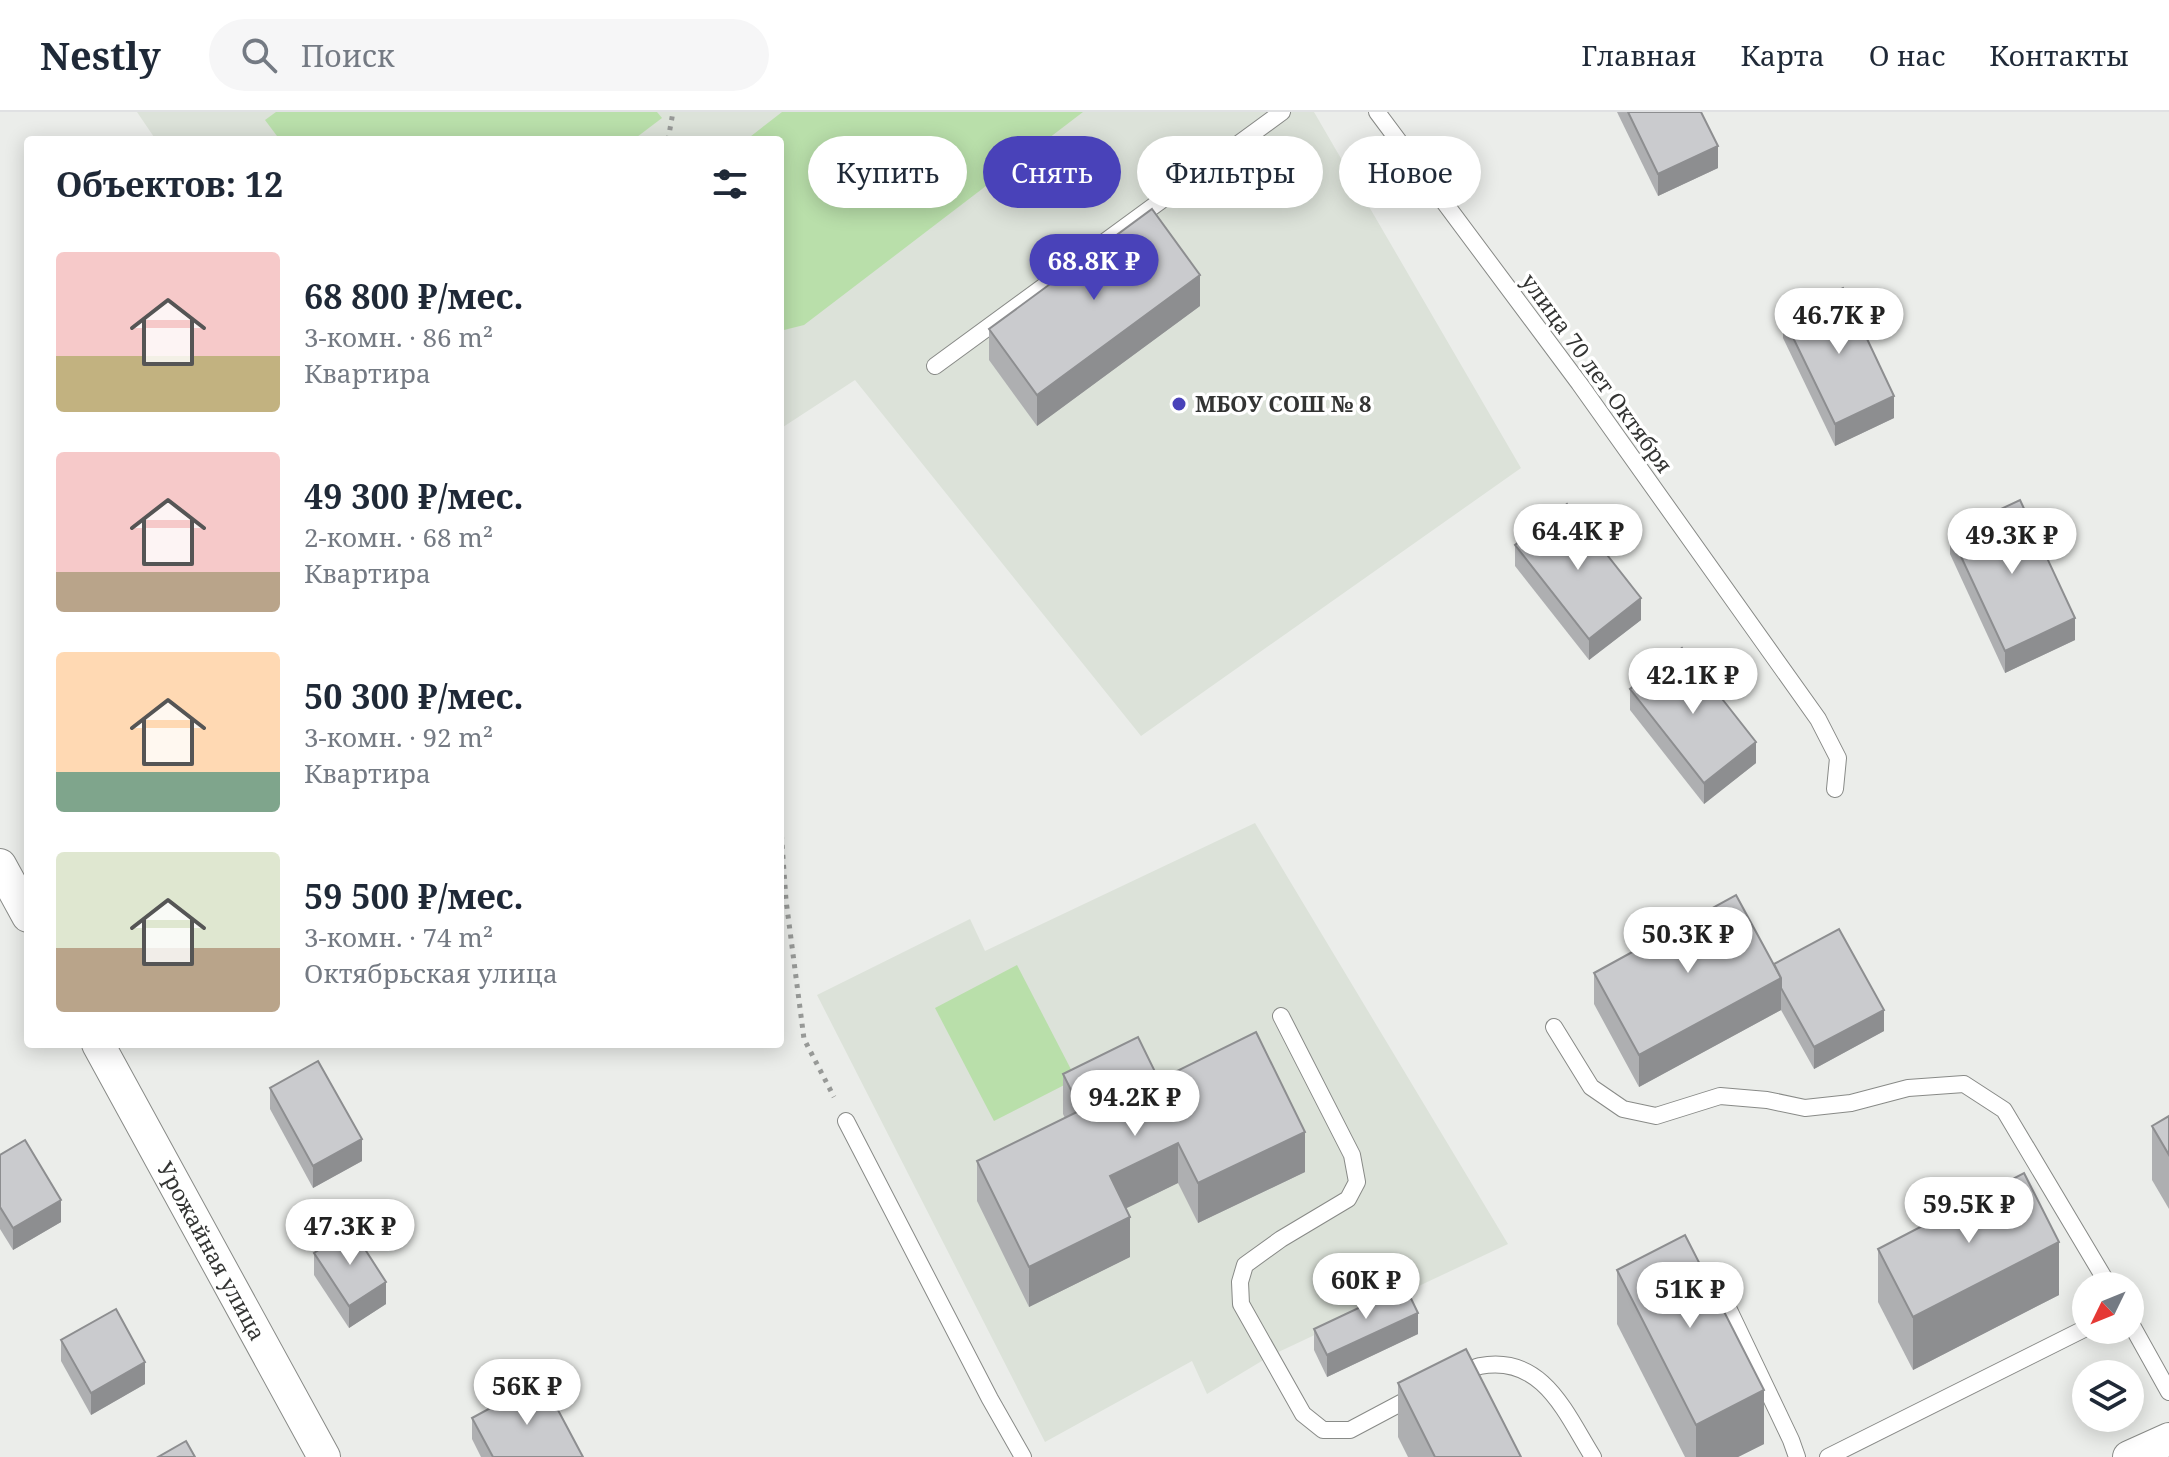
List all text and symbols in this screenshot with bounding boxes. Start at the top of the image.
search box [209,19,769,91]
text: Nestly [40,29,161,81]
icon: search [237,33,281,77]
text: Поиск [301,35,394,76]
text: Главная [1581,36,1696,74]
text: Карта [1740,36,1825,74]
text: О нас [1869,36,1945,74]
text: Контакты [1989,36,2129,74]
chip: Купить [808,136,967,208]
chip: Снять [983,136,1121,208]
chip: Фильтры [1137,136,1323,208]
chip: Новое [1339,136,1481,208]
text: Объектов: 12 [56,161,283,207]
icon: filters [708,162,752,206]
pin: 68.8K ₽ [1020,234,1168,302]
text: 68.8K ₽ [1048,242,1140,278]
street label: улица 70 лет Октября [1515,267,1680,478]
text: 68 800 ₽/мес. [304,273,524,319]
icon: home [120,284,216,380]
pin: 46.7K ₽ [1765,288,1913,356]
text: 46.7K ₽ [1793,296,1885,332]
text: 3-комн. · 86 m² [304,319,493,355]
text: Квартира [304,355,431,391]
place label: МБОУ СОШ № 8 [1195,388,1371,418]
marker: МБОУ СОШ № 8 [1170,395,1188,413]
text: 49 300 ₽/мес. [304,473,524,519]
icon: home [120,484,216,580]
pin: 64.4K ₽ [1504,504,1652,572]
pin: 49.3K ₽ [1938,508,2086,576]
text: 64.4K ₽ [1532,512,1624,548]
text: 49.3K ₽ [1966,516,2058,552]
text: 2-комн. · 68 m² [304,519,493,555]
text: Квартира [304,555,431,591]
pin: 42.1K ₽ [1619,648,1767,716]
text: 42.1K ₽ [1647,656,1739,692]
text: 50 300 ₽/мес. [304,673,524,719]
icon: home [120,684,216,780]
text: 3-комн. · 92 m² [304,719,493,755]
text: Квартира [304,755,431,791]
text: 59 500 ₽/мес. [304,873,524,919]
icon: home [120,884,216,980]
pin: 50.3K ₽ [1614,907,1762,975]
text: 50.3K ₽ [1642,915,1734,951]
text: 3-комн. · 74 m² [304,919,493,955]
text: Октябрьская улица [304,955,558,991]
pin: 94.2K ₽ [1061,1070,1209,1138]
text: 94.2K ₽ [1089,1078,1181,1114]
street label: Урожайная улица [151,1156,273,1345]
pin: 59.5K ₽ [1895,1177,2043,1245]
text: 59.5K ₽ [1923,1185,2015,1221]
pin: 47.3K ₽ [276,1199,424,1267]
text: 47.3K ₽ [304,1207,396,1243]
pin: 60K ₽ [1310,1253,1422,1321]
text: 60K ₽ [1331,1261,1401,1297]
pin: 51K ₽ [1634,1262,1746,1330]
text: 51K ₽ [1655,1270,1725,1306]
north arrow [2072,1272,2144,1344]
map controls [2072,1272,2144,1432]
pin: 56K ₽ [471,1359,583,1427]
button: layers [2072,1360,2144,1432]
text: 56K ₽ [492,1367,562,1403]

